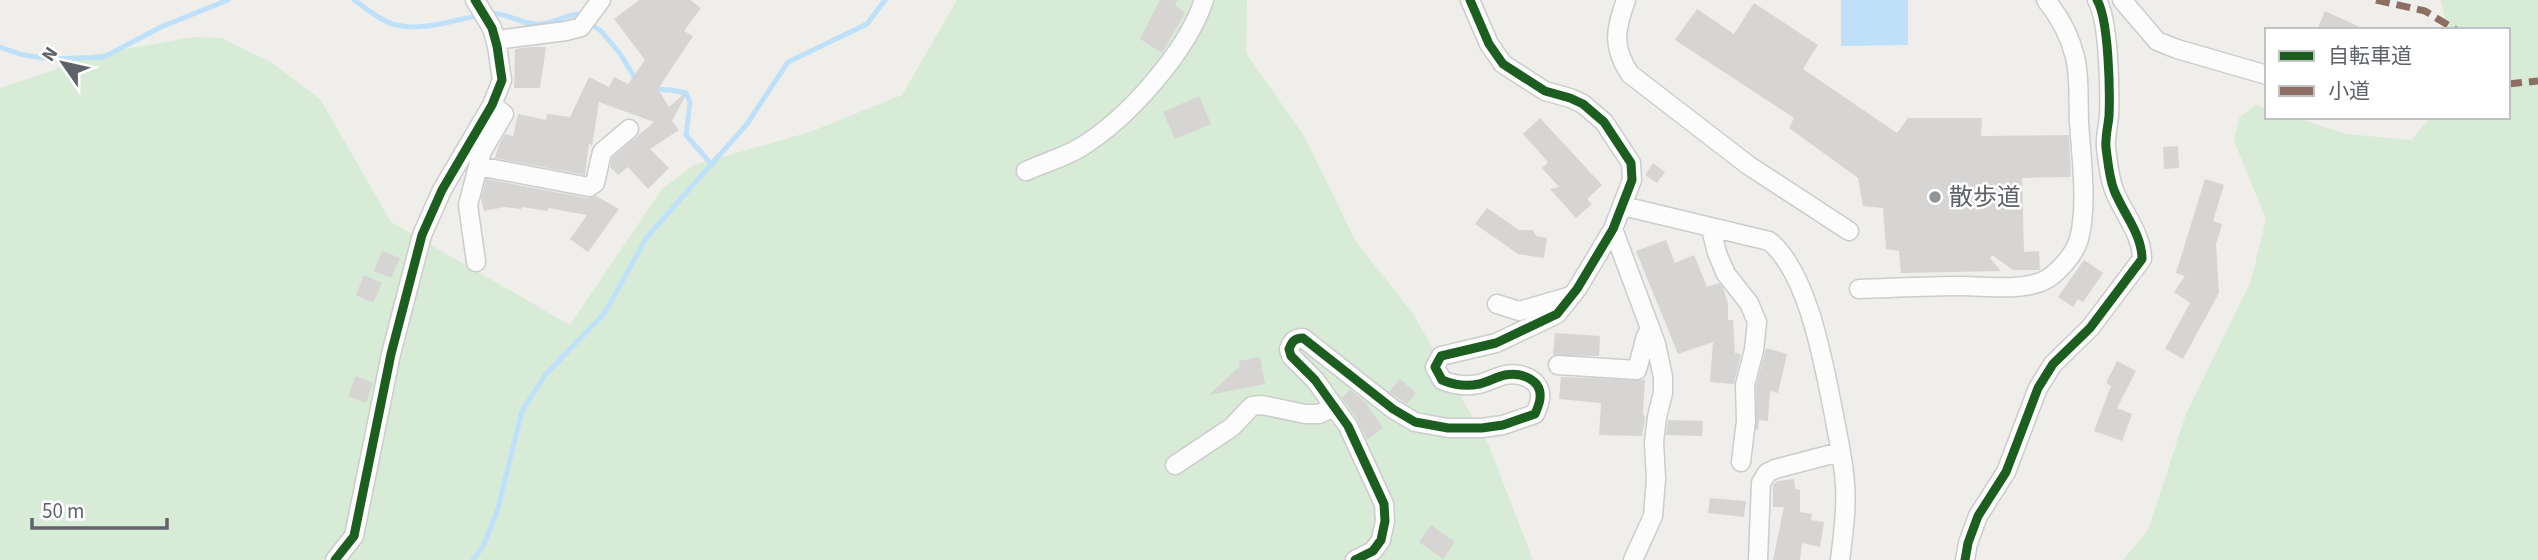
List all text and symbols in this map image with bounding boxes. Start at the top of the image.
north arrow [28,28,98,98]
legend [2265,28,2510,119]
text: 自転車道 [2328,41,2412,71]
text: N [35,42,65,67]
text: 小道 [2328,76,2370,106]
place label: 散歩道 [1949,180,2021,215]
marker: 散歩道 [1927,189,1943,205]
scale bar [32,486,166,530]
text: 50 m [42,496,84,526]

